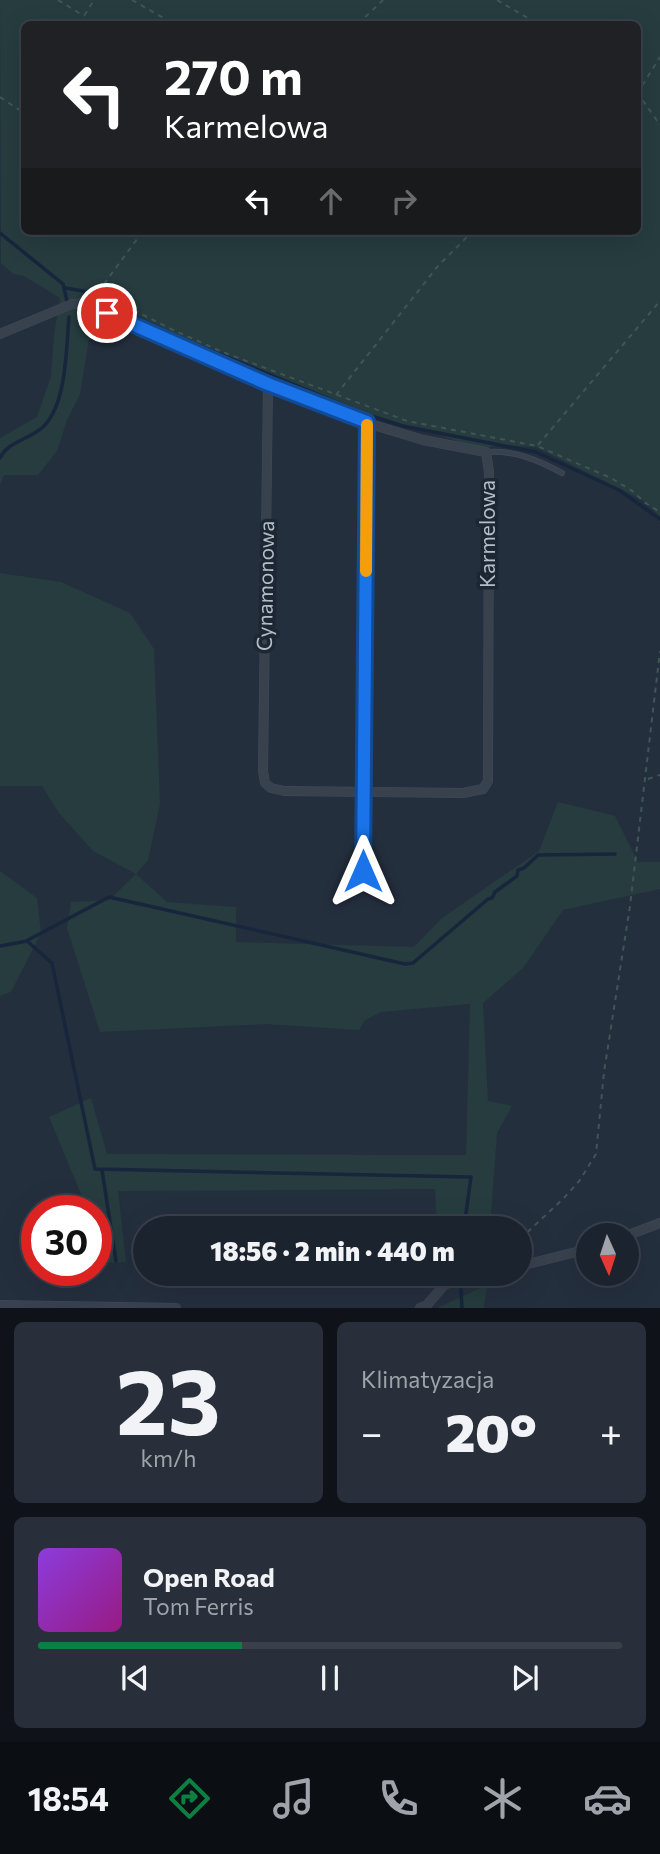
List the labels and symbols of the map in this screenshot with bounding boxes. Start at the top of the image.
pin [77,283,137,343]
street label: Karmelowa [474,480,499,588]
street label: Cynamonowa [251,521,278,651]
position arrow [326,834,400,908]
speed limit sign: 30 [21,1195,112,1286]
north arrow [576,1223,639,1286]

